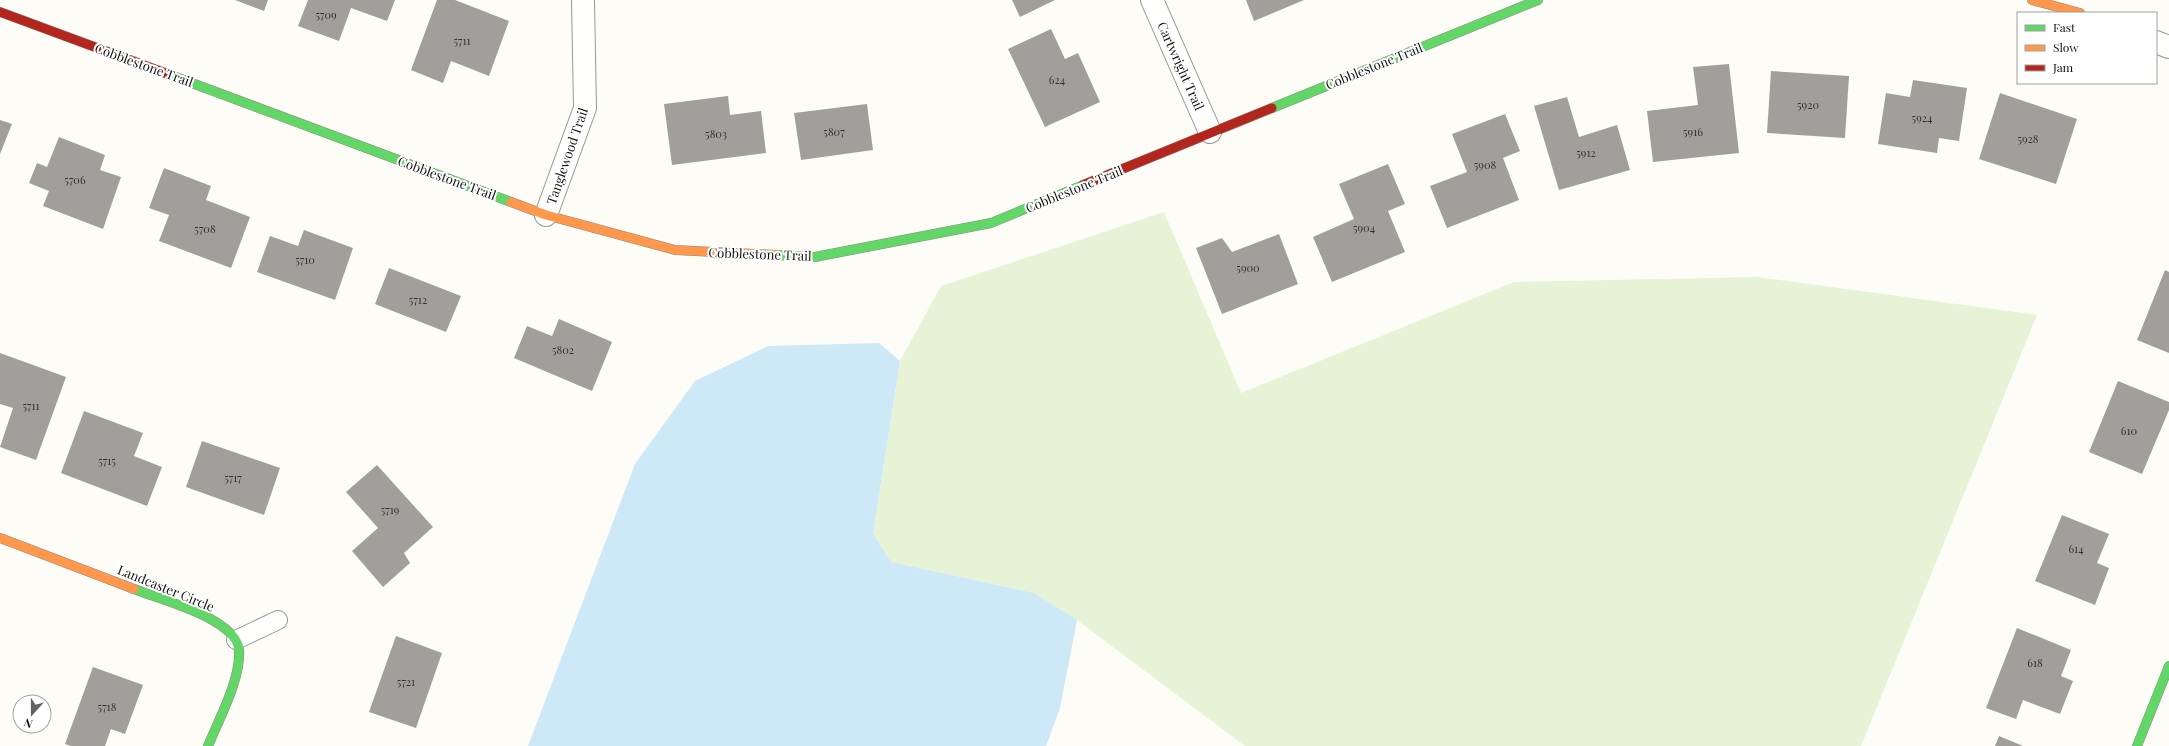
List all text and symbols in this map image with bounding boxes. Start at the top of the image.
house number: 5709 [315,7,337,22]
legend [2017,12,2157,84]
street label: Cartwright Trail [1154,19,1209,113]
text: Fast [2053,19,2076,35]
house number: 5711 [453,33,471,48]
street label: Cobblestone Trail [1323,38,1425,93]
street label: Cobblestone Trail [93,39,196,90]
text: Slow [2053,39,2079,55]
text: Jam [2052,59,2074,75]
house number: 624 [1049,72,1066,87]
house number: 5920 [1797,97,1819,112]
street label: Tanglewood Trail [542,105,591,207]
house number: 5924 [1912,110,1933,125]
house number: 5807 [823,124,845,139]
house number: 5916 [1683,124,1703,139]
house number: 5803 [705,126,727,141]
house number: 5928 [2017,131,2039,146]
house number: 5912 [1576,145,1596,160]
street label: Cobblestone Trail [396,152,499,203]
house number: 5908 [1474,157,1497,172]
street label: Cobblestone Trail [1023,161,1125,216]
house number: 5706 [64,172,86,187]
house number: 5904 [1353,220,1376,235]
house number: 5708 [194,221,216,236]
street label: Cobblestone Trail [708,243,812,264]
house number: 5710 [295,252,315,267]
house number: 5900 [1236,260,1260,275]
house number: 5712 [409,292,427,307]
house number: 5802 [552,342,574,357]
house number: 5711 [22,398,40,413]
house number: 610 [2121,423,2138,438]
house number: 5715 [98,453,116,468]
house number: 5717 [224,470,242,485]
house number: 5719 [381,502,400,517]
house number: 614 [2068,541,2084,556]
street label: Landcaster Circle [115,560,217,615]
house number: 618 [2027,655,2043,670]
house number: 5721 [397,674,415,689]
north arrow [12,694,52,734]
house number: 5718 [98,699,117,714]
text: N [22,715,35,732]

